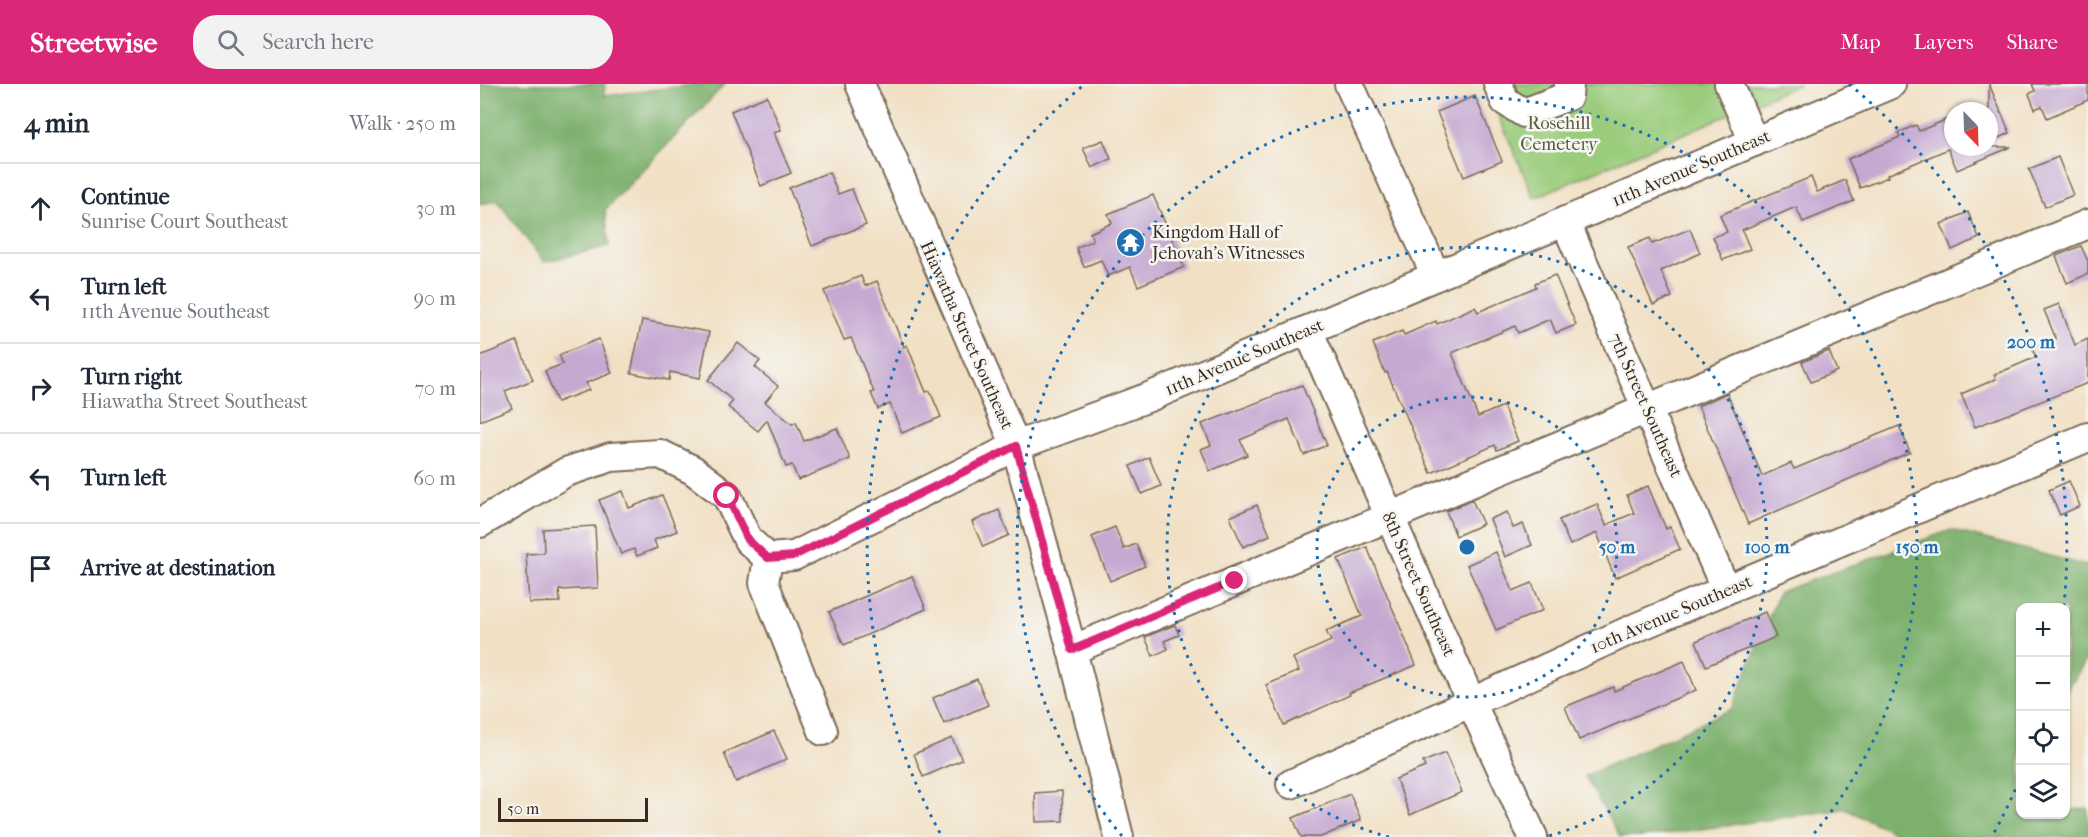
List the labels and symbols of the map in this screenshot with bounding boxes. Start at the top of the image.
north arrow [1944,102,1998,156]
park label: Rosehill Cemetery [1520,113,1599,155]
street label: 11th Avenue Southeast [1609,125,1774,211]
place label: Kingdom Hall of Jehovah’s Witnesses [1150,222,1305,264]
temple icon: Kingdom Hall of Jehovah’s Witnesses [1115,226,1147,258]
street label: Hiawatha Street Southeast [915,238,1018,433]
street label: 11th Avenue Southeast [1162,314,1327,400]
street label: 7th Street Southeast [1604,330,1687,481]
text: 200 m [2007,332,2056,353]
route start [713,482,739,508]
street label: 8th Street Southeast [1377,509,1460,660]
centre of rings [1457,537,1477,557]
text: 50 m [1599,537,1636,558]
text: 100 m [1744,537,1791,558]
text: 150 m [1896,537,1939,558]
route end [1221,567,1247,593]
street label: 10th Avenue Southeast [1587,571,1756,658]
scale bar [498,795,648,822]

